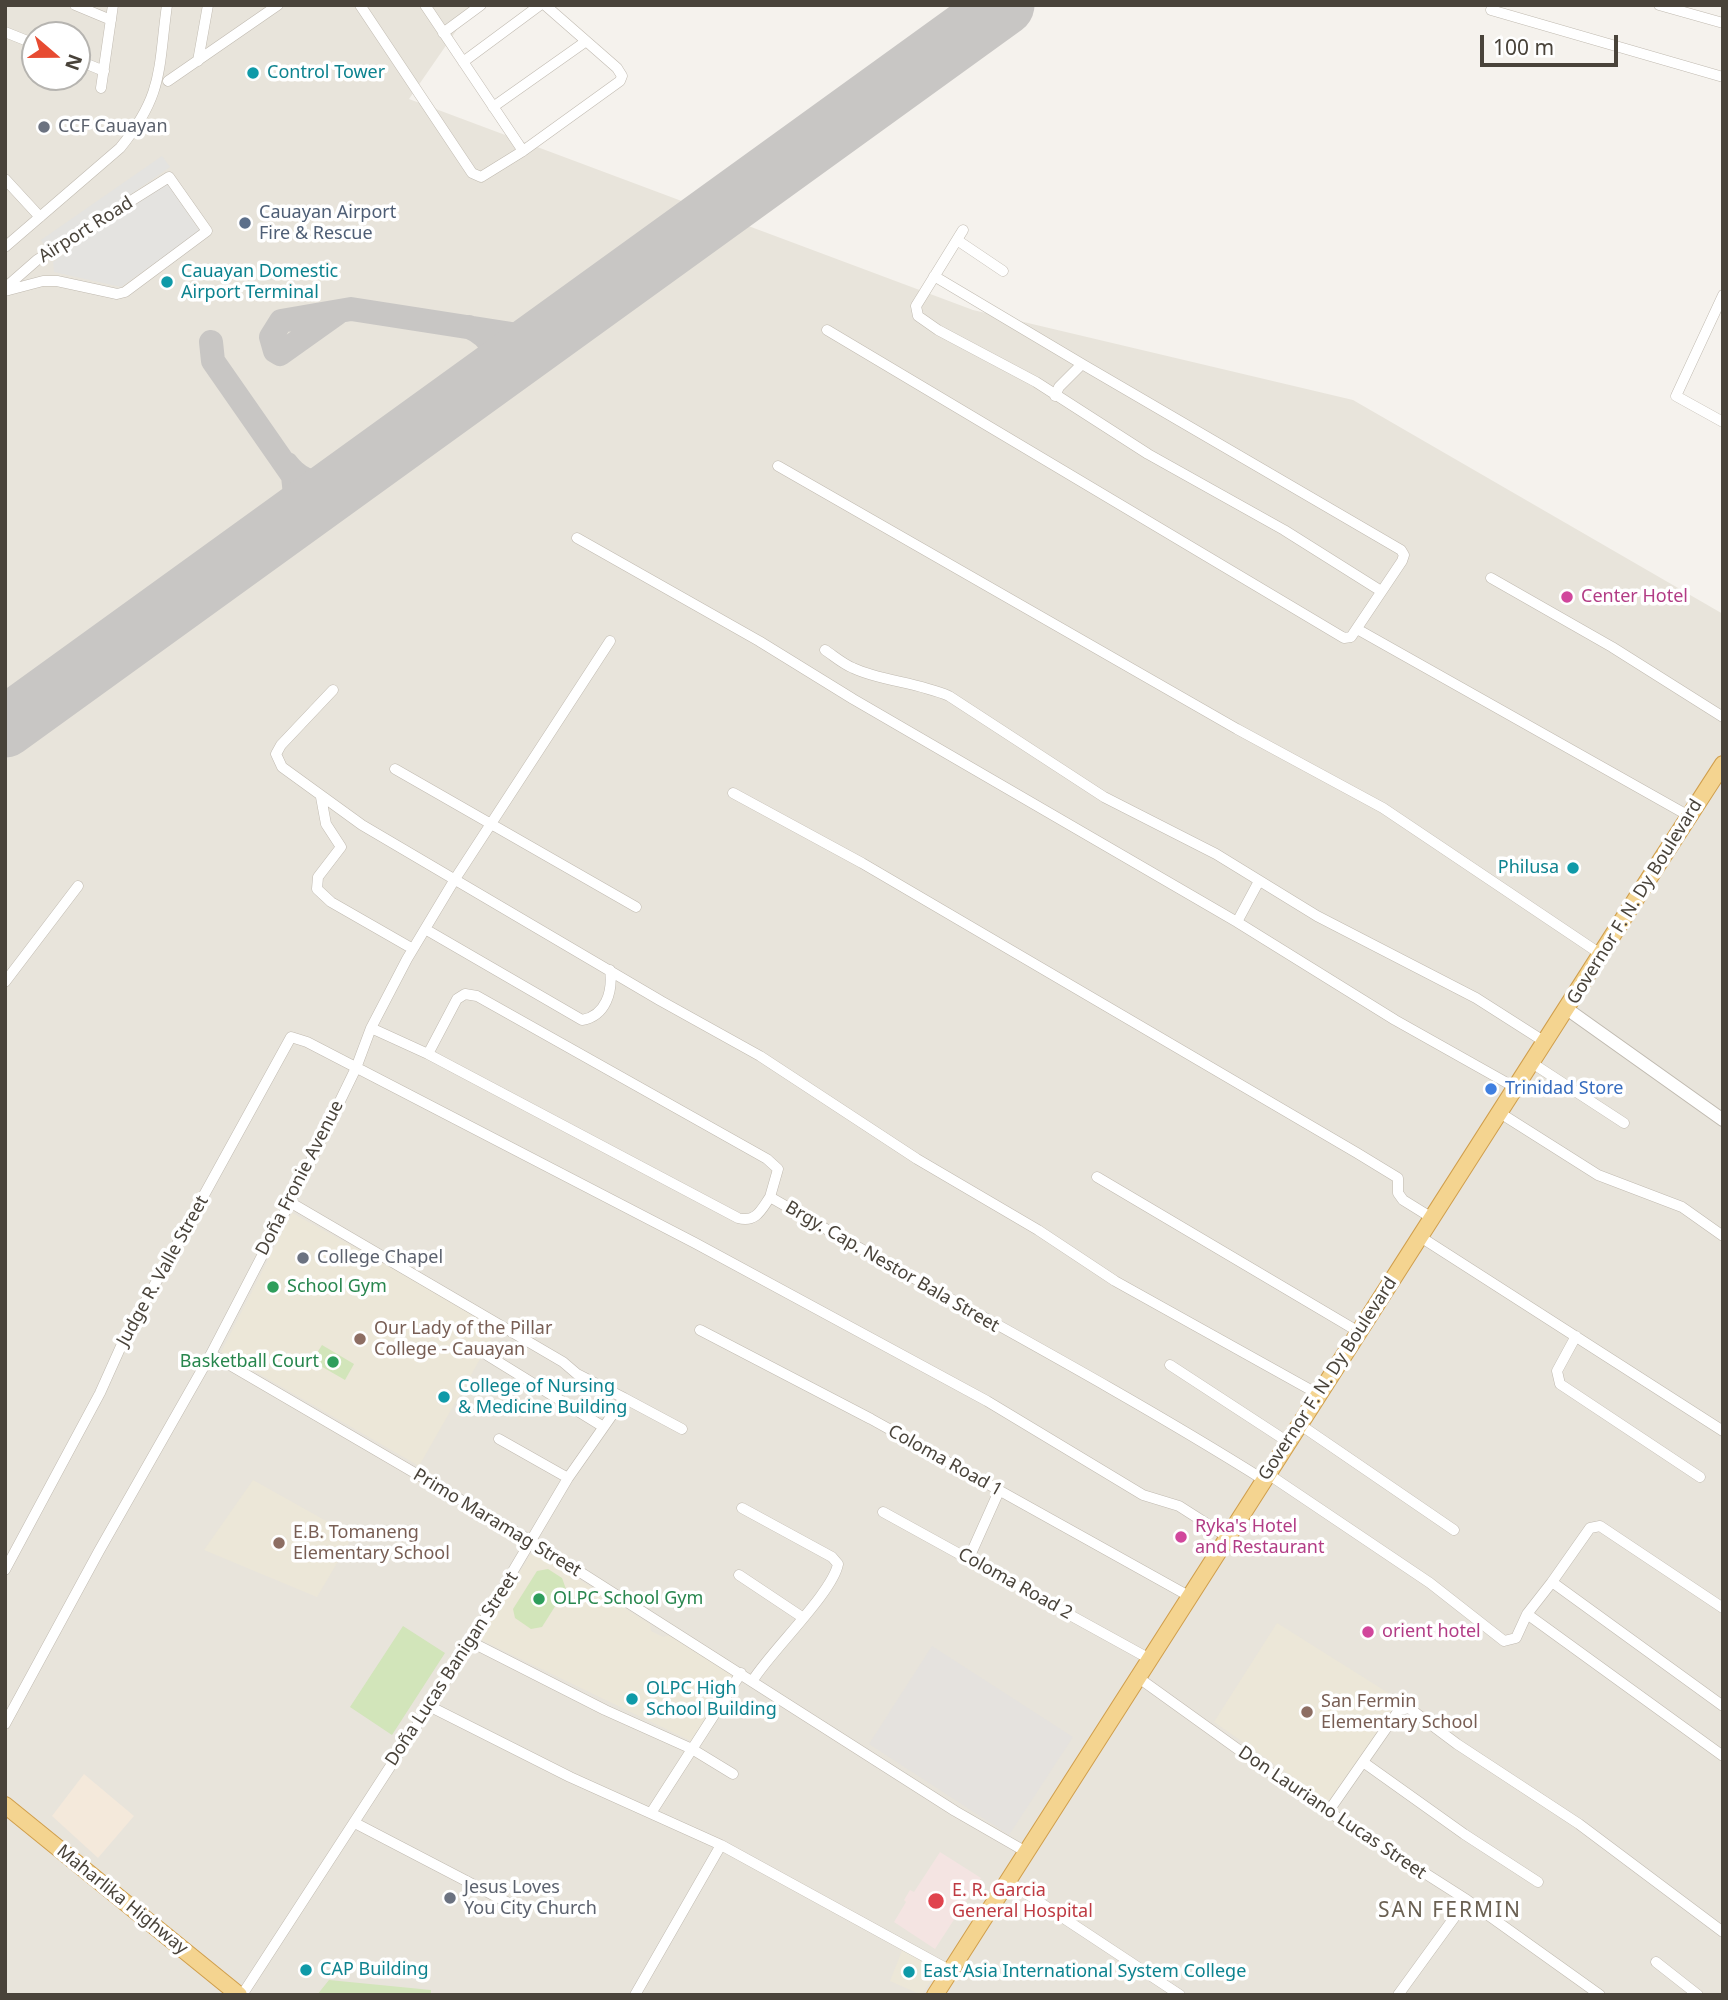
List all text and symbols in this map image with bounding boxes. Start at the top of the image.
north arrow [21,21,91,91]
scale bar [1483,21,1621,65]
text: 100 m [1493,33,1554,61]
text: N [59,51,89,74]
place label: Control Tower [267,62,385,84]
marker: Control Tower [245,65,261,81]
place label: CCF Cauayan [58,116,168,138]
marker: CCF Cauayan [36,119,52,135]
street label: Airport Road [35,192,137,268]
place label: Cauayan Airport Fire & Rescue [259,202,396,244]
marker: Cauayan Airport Fire & Rescue [237,215,253,231]
place label: Cauayan Domestic Airport Terminal [181,261,338,304]
marker: Cauayan Domestic Airport Terminal [159,274,175,290]
place label: Center Hotel [1581,586,1688,608]
marker: Center Hotel [1559,589,1575,605]
street label: Governor F. N. Dy Boulevard [1563,795,1707,1009]
place label: Philusa [1498,857,1559,879]
marker: Philusa [1565,860,1581,876]
place label: Trinidad Store [1505,1078,1623,1100]
marker: Trinidad Store [1483,1081,1499,1097]
street label: Doña Fronie Avenue [252,1097,348,1259]
street label: Judge R. Valle Street [113,1192,213,1350]
street label: Brgy. Cap. Nestor Bala Street [781,1197,1003,1337]
place label: College Chapel [317,1247,443,1269]
marker: College Chapel [295,1250,311,1266]
street label: Governor F. N. Dy Boulevard [1254,1273,1402,1485]
place label: School Gym [287,1276,387,1298]
marker: School Gym [265,1279,281,1295]
place label: Our Lady of the Pillar College - Cauayan [374,1318,552,1360]
marker: Our Lady of the Pillar College - Cauayan [352,1331,368,1347]
place label: Basketball Court [180,1351,319,1373]
marker: Basketball Court [325,1354,341,1370]
place label: College of Nursing & Medicine Building [458,1376,627,1418]
marker: College of Nursing & Medicine Building [436,1389,452,1405]
street label: Coloma Road 1 [884,1421,1006,1501]
street label: Primo Maramag Street [409,1464,585,1582]
place label: Ryka's Hotel and Restaurant [1195,1516,1324,1558]
place label: E.B. Tomaneng Elementary School [293,1522,450,1564]
marker: Ryka's Hotel and Restaurant [1173,1529,1189,1545]
marker: E.B. Tomaneng Elementary School [271,1535,287,1551]
street label: Coloma Road 2 [954,1544,1076,1624]
street label: Doña Lucas Banigan Street [381,1568,523,1770]
place label: OLPC School Gym [553,1588,703,1610]
marker: OLPC School Gym [531,1591,547,1607]
place label: orient hotel [1382,1621,1481,1643]
marker: orient hotel [1360,1624,1376,1640]
place label: OLPC High School Building [646,1678,777,1720]
marker: OLPC High School Building [624,1691,640,1707]
place label: San Fermin Elementary School [1321,1691,1478,1734]
marker: San Fermin Elementary School [1299,1704,1315,1720]
street label: Don Lauriano Lucas Street [1234,1742,1430,1884]
street label: Maharlika Highway [52,1841,192,1959]
place label: Jesus Loves You City Church [464,1877,597,1920]
place label: E. R. Garcia General Hospital [952,1880,1093,1923]
marker: Jesus Loves You City Church [442,1890,458,1906]
marker: E. R. Garcia General Hospital [926,1891,946,1911]
district label: SAN FERMIN [1379,1898,1521,1924]
place label: CAP Building [320,1959,428,1981]
place label: East Asia International System College [923,1961,1246,1983]
marker: CAP Building [298,1962,314,1978]
marker: East Asia International System College [901,1964,917,1980]

